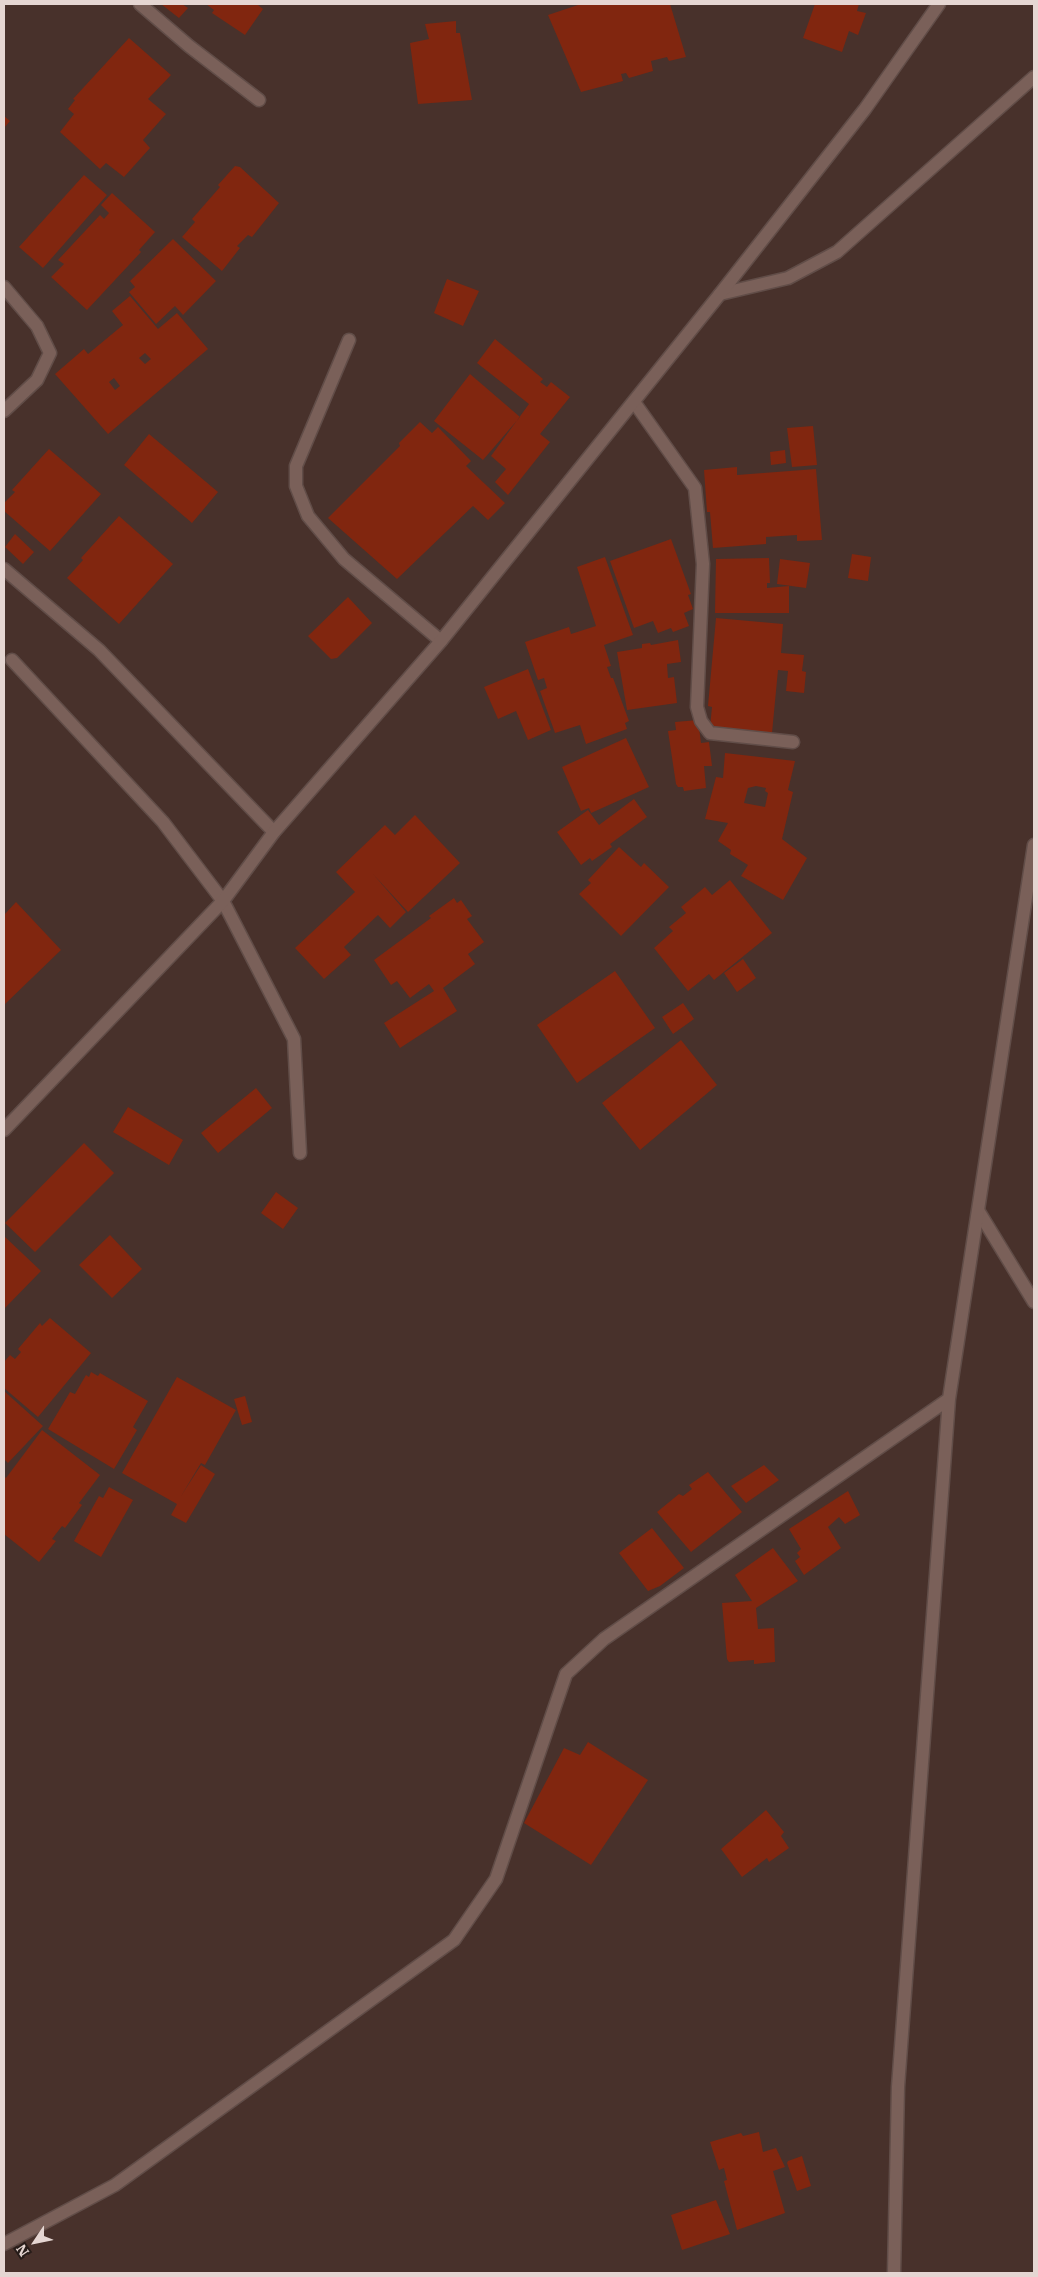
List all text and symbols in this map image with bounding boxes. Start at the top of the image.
north arrow [10,2217,60,2267]
text: N [12,2241,33,2260]

